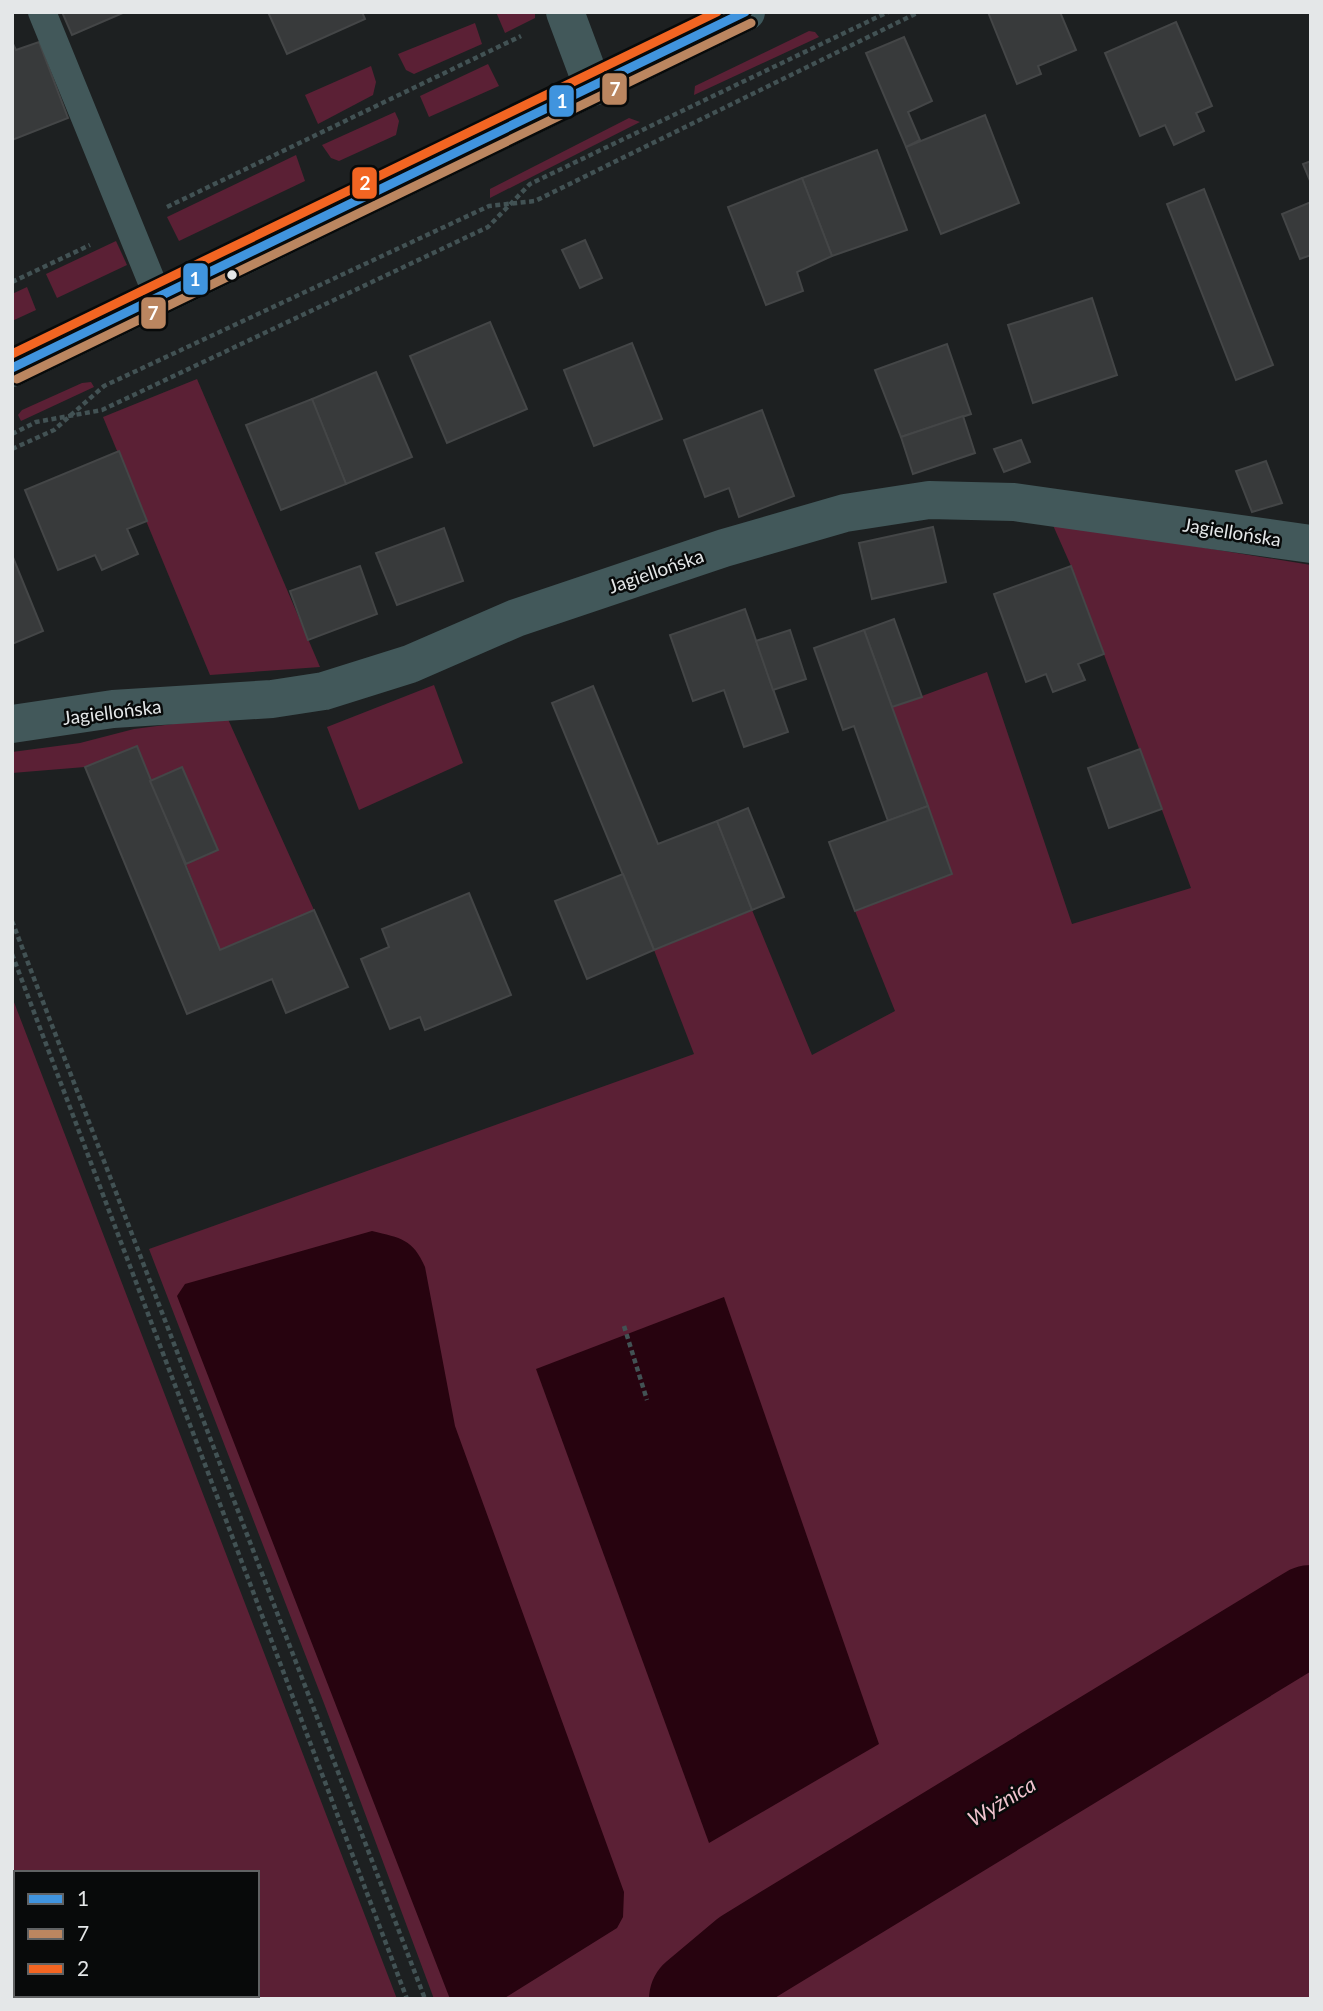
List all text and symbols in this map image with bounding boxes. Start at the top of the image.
line badge: 7 [601,72,628,106]
text: 7 [609,77,621,100]
line badge: 1 [548,84,575,118]
text: 1 [556,89,568,112]
line badge: 2 [351,166,378,200]
text: 2 [359,171,371,194]
line badge: 1 [182,262,209,296]
text: 1 [189,267,201,290]
unlabelled marker [225,268,239,282]
line badge: 7 [140,296,167,330]
text: 7 [147,301,159,324]
street label: Jagiellońska [1181,512,1283,551]
street label: Jagiellońska [605,544,706,598]
street label: Jagiellońska [61,694,163,729]
water label: Wyżnica [963,1771,1040,1831]
legend [14,1871,259,1997]
text: 1 [77,1885,89,1910]
text: 7 [77,1920,89,1945]
text: 2 [77,1955,89,1980]

